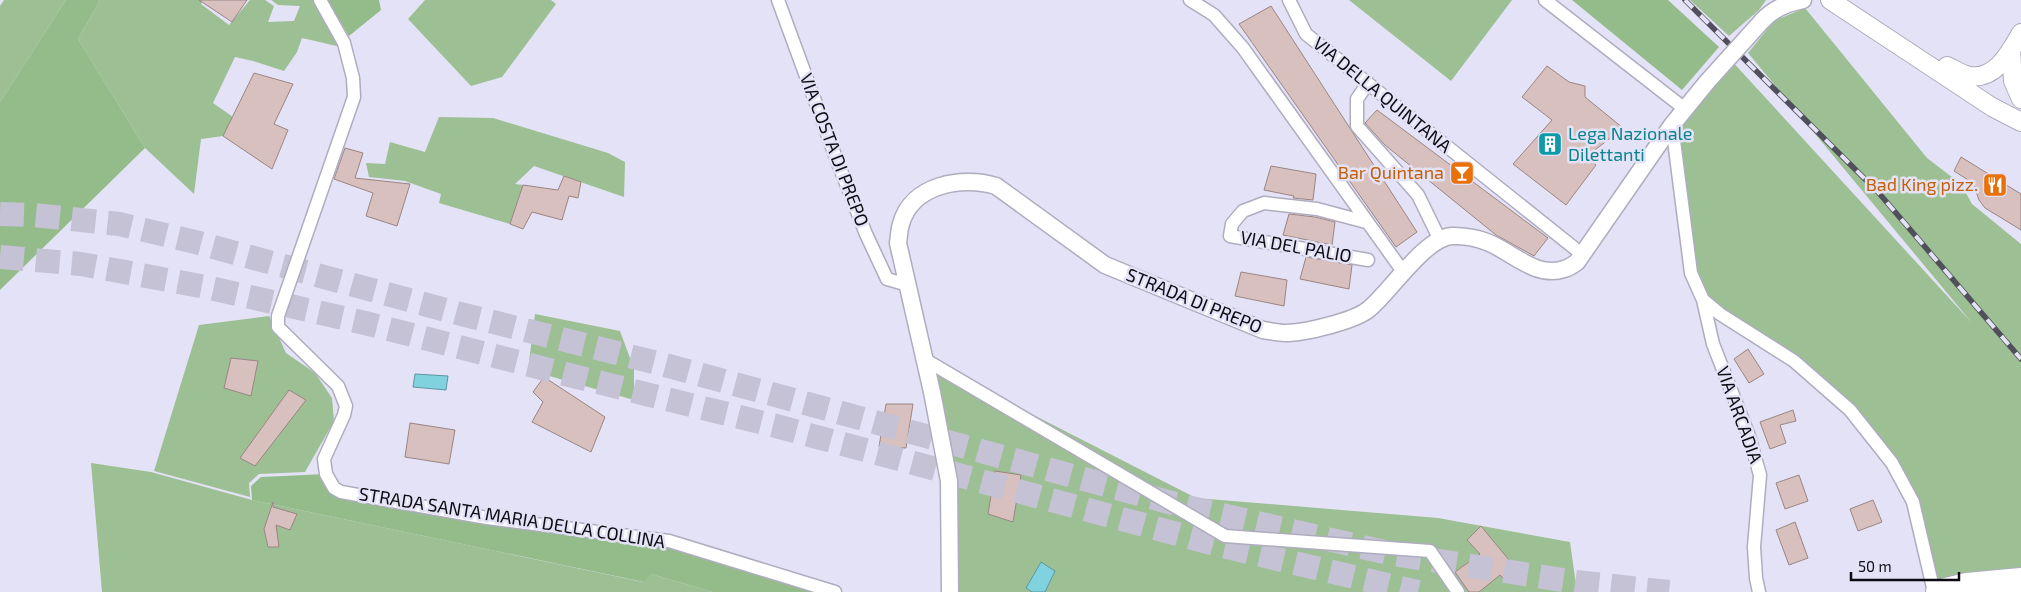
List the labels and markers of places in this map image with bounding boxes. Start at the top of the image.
place label: Lega Nazionale Dilettanti [1568,122,1693,165]
building icon: Lega Nazionale Dilettanti [1537,131,1563,157]
bar icon: Bar Quintana [1449,160,1475,186]
place label: Bar Quintana [1338,161,1444,183]
restaurant icon: Bad King pizz. [1982,172,2008,198]
place label: Bad King pizz. [1866,173,1978,195]

